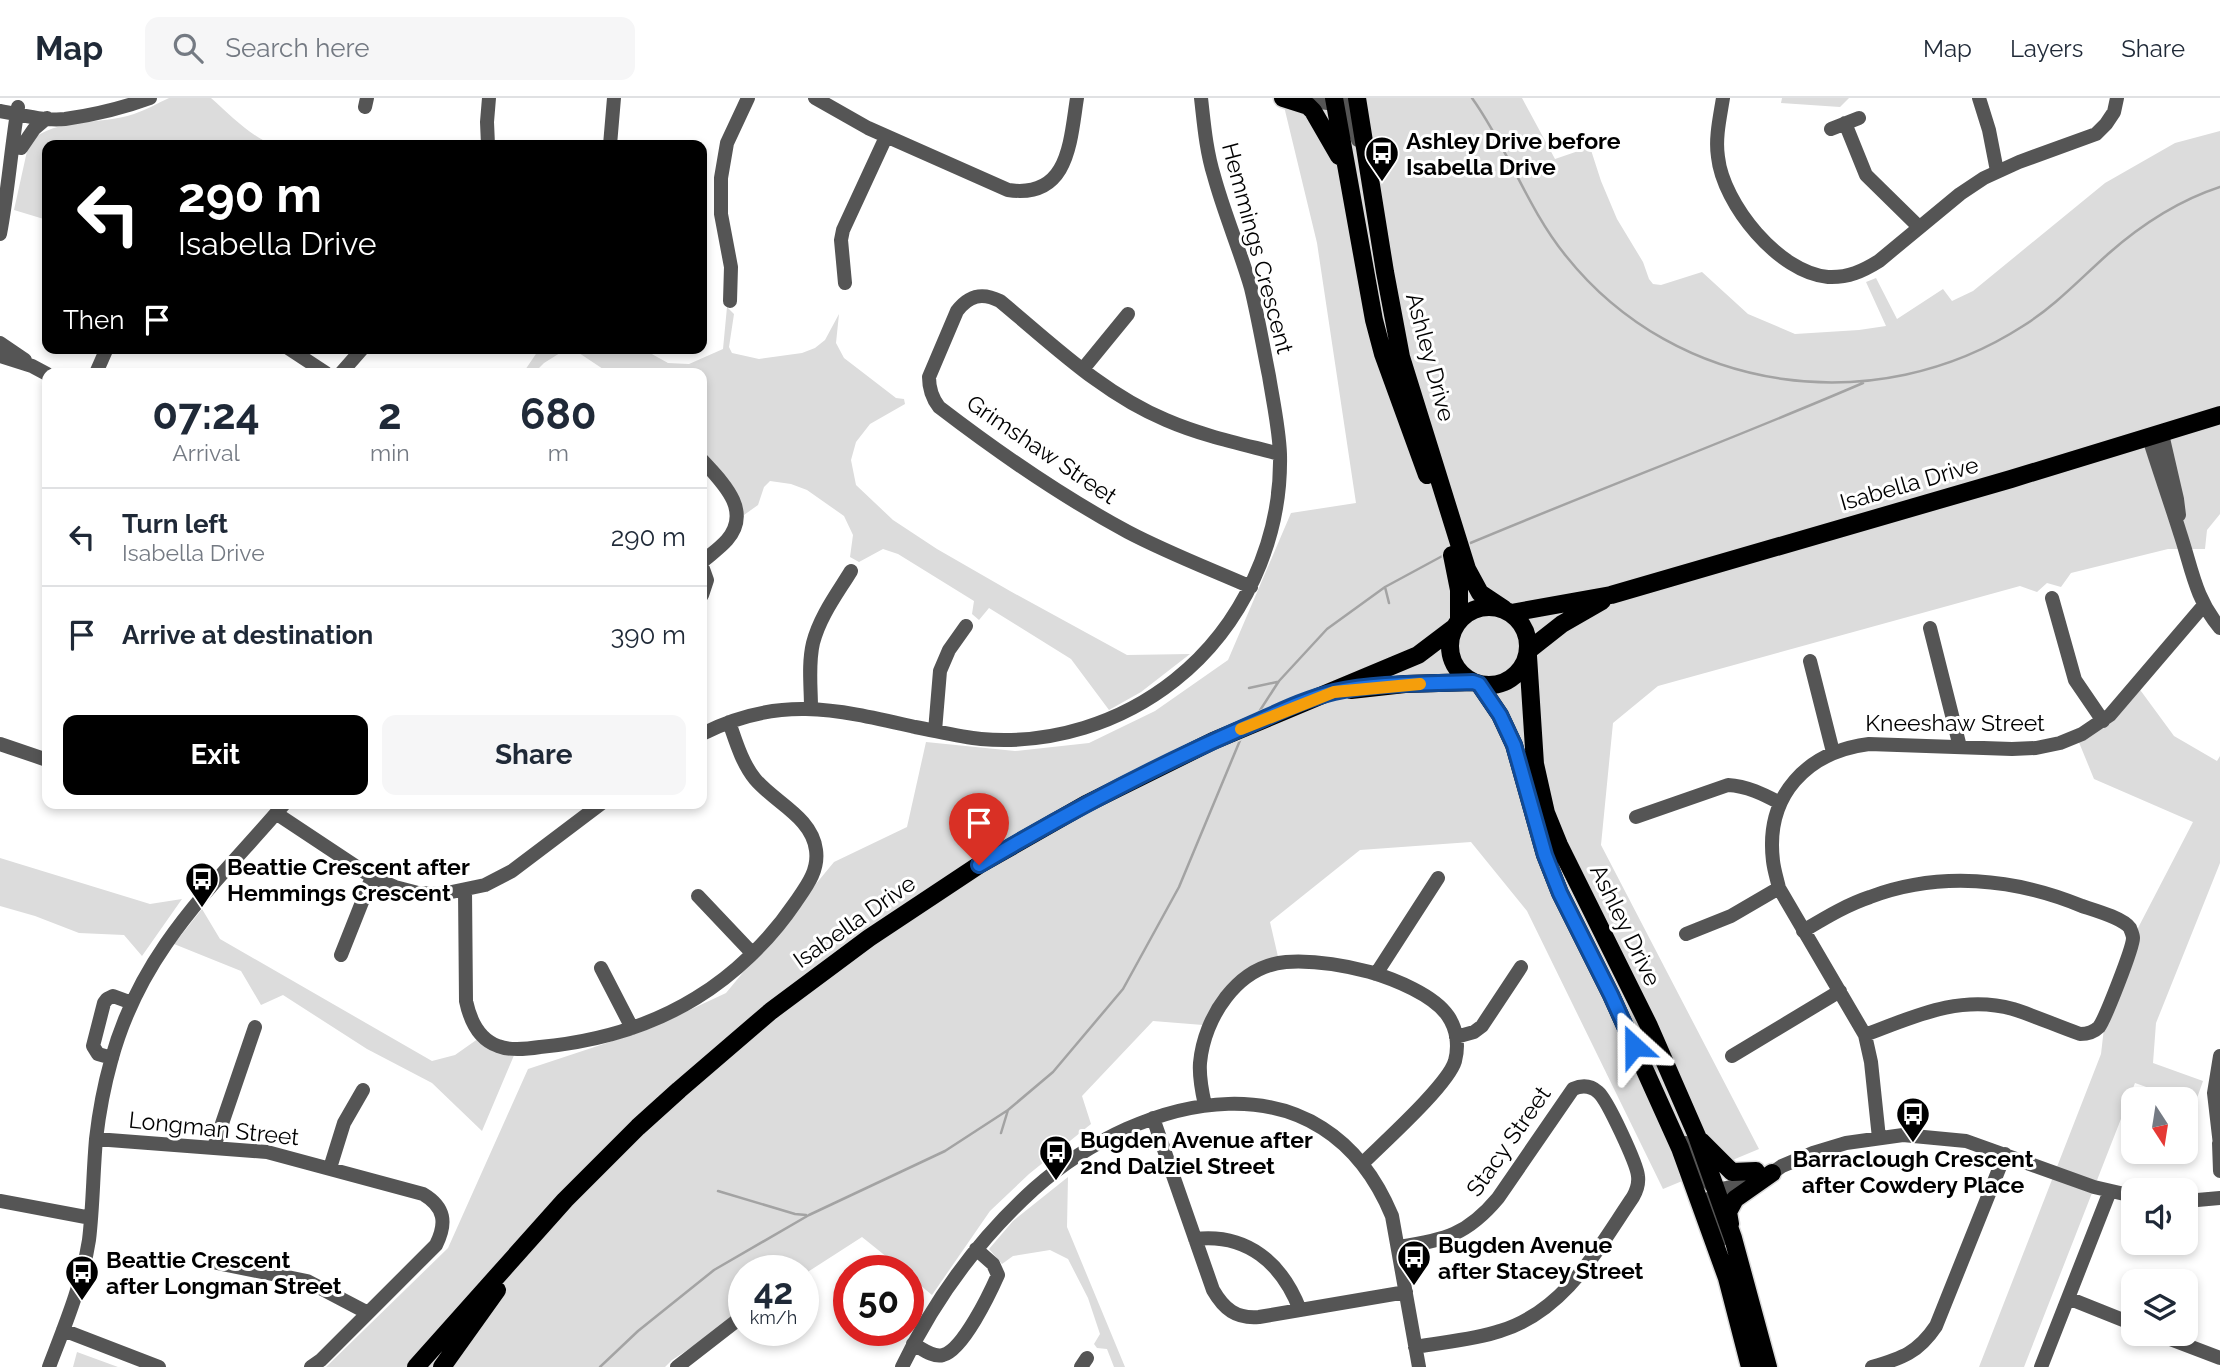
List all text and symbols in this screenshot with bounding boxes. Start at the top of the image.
search box [145,17,635,80]
text: Map [35,29,103,68]
icon: search [169,29,207,67]
text: Search here [225,33,370,63]
text: Map [1923,34,1972,63]
text: Layers [2010,34,2083,63]
text: Share [2121,34,2185,63]
place label: Ashley Drive before Isabella Drive [1406,127,1621,180]
bus stop icon: Ashley Drive before Isabella Drive [1363,134,1401,183]
street label: Hemmings Crescent [1217,140,1299,357]
text: 290 m [178,166,322,223]
icon: left [63,168,154,259]
text: Isabella Drive [178,225,377,262]
street label: Ashley Drive [1401,290,1461,424]
icon: arrive [138,301,176,339]
text: Then [63,305,124,335]
street label: Grimshaw Street [962,389,1122,509]
text: 07:24 [152,390,260,439]
text: 2 [378,390,402,439]
text: 680 [520,390,597,439]
text: Arrival [172,439,240,466]
text: min [370,439,410,466]
text: m [548,439,569,466]
street label: Isabella Drive [1837,450,1981,516]
text: Turn left [122,509,228,539]
icon: left [63,518,101,556]
text: 290 m [611,522,686,552]
text: Isabella Drive [122,539,265,566]
icon: arrive [63,616,101,654]
text: Arrive at destination [122,620,373,650]
text: 390 m [610,620,686,650]
street label: Kneeshaw Street [1865,709,2045,736]
button: Exit [63,715,368,795]
button: Share [382,715,686,795]
pin [949,793,1009,865]
icon: arrive [960,804,998,842]
place label: Beattie Crescent after Hemmings Crescent [227,853,470,906]
bus stop icon: Beattie Crescent after Hemmings Crescent [183,860,221,909]
street label: Ashley Drive [1585,860,1667,990]
street label: Isabella Drive [788,869,920,973]
position arrow [1597,1009,1671,1083]
street label: Stacy Street [1460,1081,1556,1201]
north arrow [2121,1087,2198,1164]
map controls [2121,1087,2198,1346]
bus stop icon: Barraclough Crescent after Cowdery Place [1894,1095,1932,1144]
street label: Longman Street [127,1106,301,1150]
place label: Bugden Avenue after 2nd Dalziel Street [1080,1126,1313,1179]
bus stop icon: Bugden Avenue after 2nd Dalziel Street [1037,1133,1075,1182]
place label: Barraclough Crescent after Cowdery Place [1792,1145,2034,1198]
button: sound [2121,1178,2198,1255]
place label: Bugden Avenue after Stacey Street [1438,1231,1644,1284]
bus stop icon: Bugden Avenue after Stacey Street [1395,1238,1433,1287]
place label: Beattie Crescent after Longman Street [106,1246,342,1299]
bus stop icon: Beattie Crescent after Longman Street [63,1253,101,1302]
speed limit sign: 50 [833,1255,924,1346]
button: layers [2121,1269,2198,1346]
text: 42 [754,1271,793,1312]
text: km/h [750,1307,797,1328]

